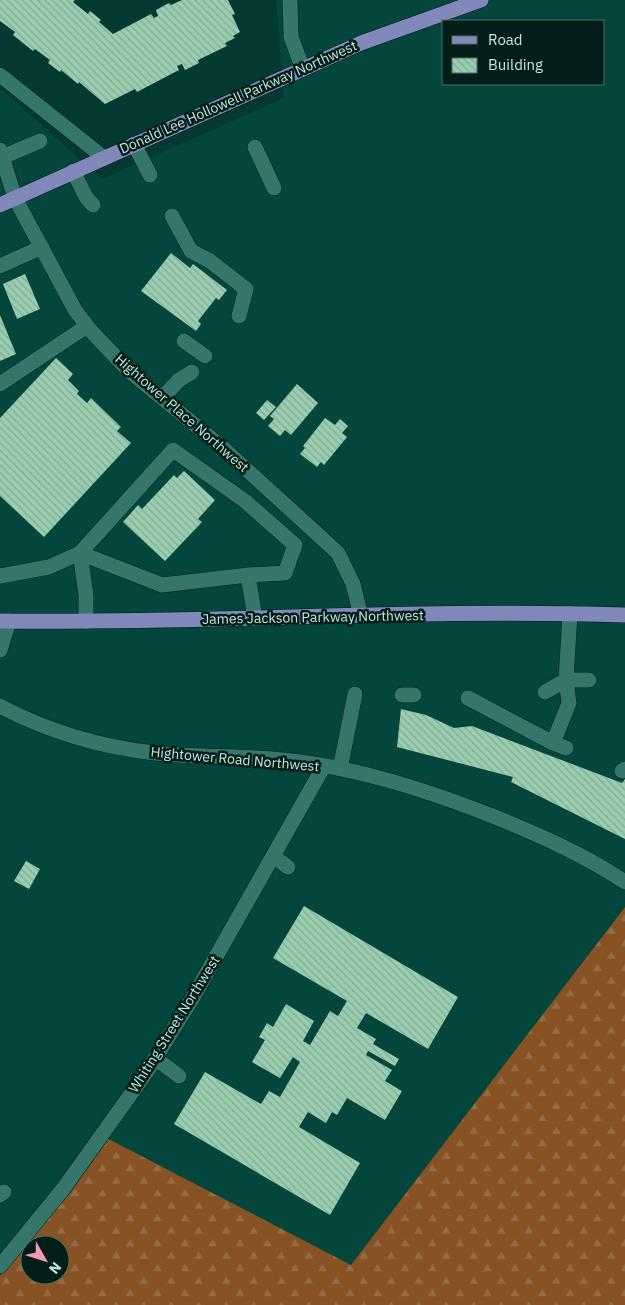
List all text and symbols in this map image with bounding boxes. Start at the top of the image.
legend [442,20,605,85]
text: Road [488,30,523,49]
street label: Donald Lee Hollowell Parkway Northwest [116,36,360,158]
text: Building [488,55,543,74]
street label: Hightower Place Northwest [111,350,253,476]
street label: James Jackson Parkway Northwest [202,606,424,628]
street label: Hightower Road Northwest [150,743,320,775]
street label: Whiting Street Northwest [124,952,224,1096]
north arrow [20,1235,70,1285]
text: N [45,1259,65,1278]

